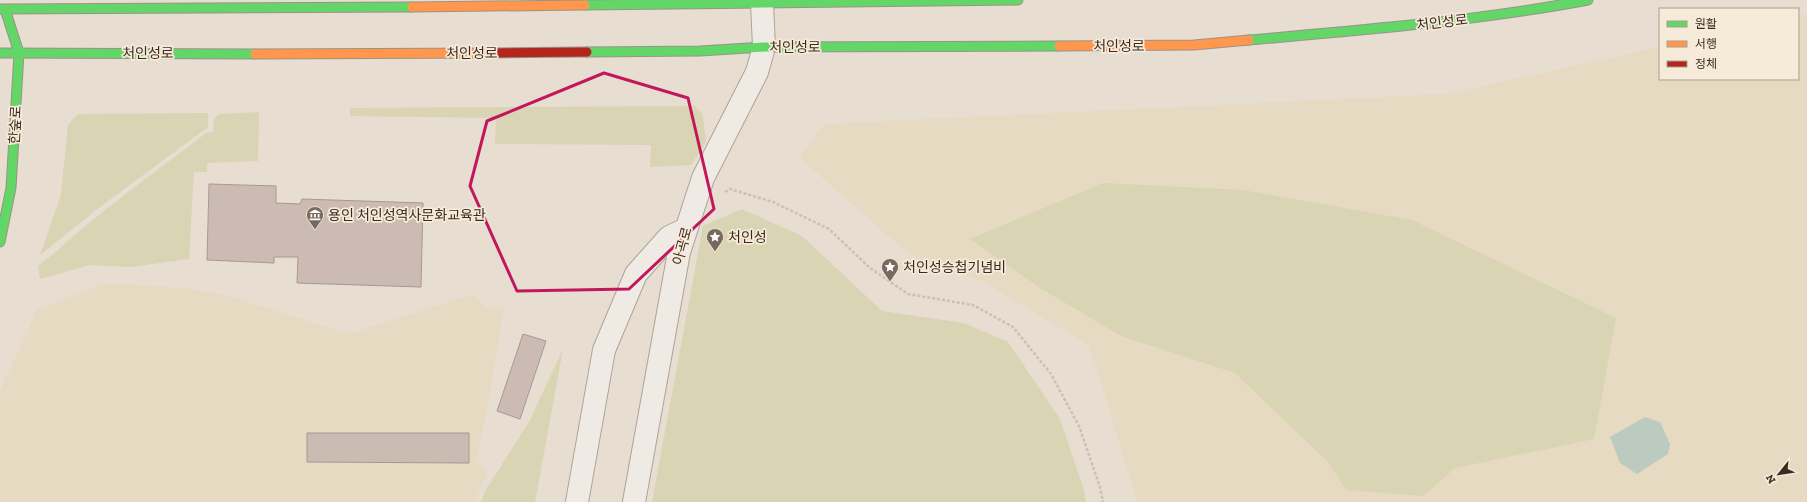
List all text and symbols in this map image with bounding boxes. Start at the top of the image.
legend [1659,8,1799,80]
street label: 처인성로 [1415,11,1469,34]
text: 원활 [1695,17,1717,31]
text: 서행 [1695,37,1717,51]
street label: 처인성로 [1093,38,1145,55]
street label: 처인성로 [769,39,821,56]
street label: 처인성로 [122,45,174,62]
street label: 처인성로 [446,45,498,62]
text: 정체 [1695,57,1717,71]
street label: 한숲로 [6,105,25,145]
museum icon: 용인 처인성역사문화교육관 [305,205,325,230]
place label: 용인 처인성역사문화교육관 [328,207,486,224]
street label: 아곡로 [669,225,696,267]
place icon: 처인성 [705,227,725,252]
place label: 처인성 [728,229,767,246]
place icon: 처인성승첩기념비 [880,257,900,282]
place label: 처인성승첩기념비 [903,259,1006,276]
north arrow [1759,454,1799,494]
text: N [1763,471,1778,486]

